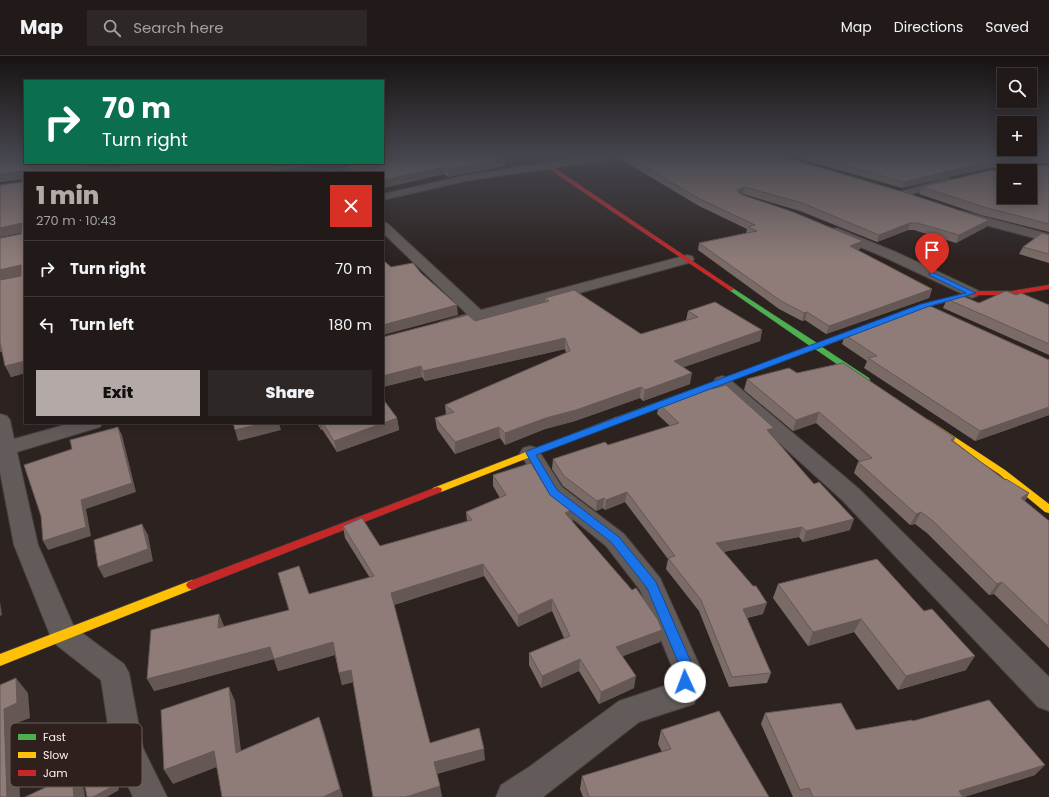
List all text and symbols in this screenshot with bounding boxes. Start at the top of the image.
search box [87,10,367,46]
text: Map [20,14,63,41]
icon: search [101,17,123,39]
text: Search here [133,17,224,38]
text: Map [841,17,872,37]
text: Directions [894,17,963,37]
text: Saved [985,17,1029,37]
map controls [997,68,1037,204]
button: search [997,68,1037,108]
text: 70 m [102,89,171,128]
icon: right [36,96,88,148]
button: + [997,116,1037,156]
text: Turn right [102,127,188,152]
button: − [997,164,1037,204]
text: 1 min [36,179,99,212]
button: close [330,185,372,227]
text: 270 m · 10:43 [36,211,116,230]
pin [915,233,949,274]
icon: arrive [921,239,943,261]
icon: right [36,258,58,280]
text: Turn right [70,258,146,279]
text: 70 m [335,258,372,279]
icon: left [36,314,58,336]
text: Turn left [70,314,134,335]
text: 180 m [329,314,372,335]
button: Exit [36,370,200,416]
button: Share [208,370,372,416]
position arrow [664,661,706,703]
legend [10,723,142,787]
text: Fast [43,729,66,745]
text: Slow [43,747,68,763]
text: Jam [43,765,68,781]

